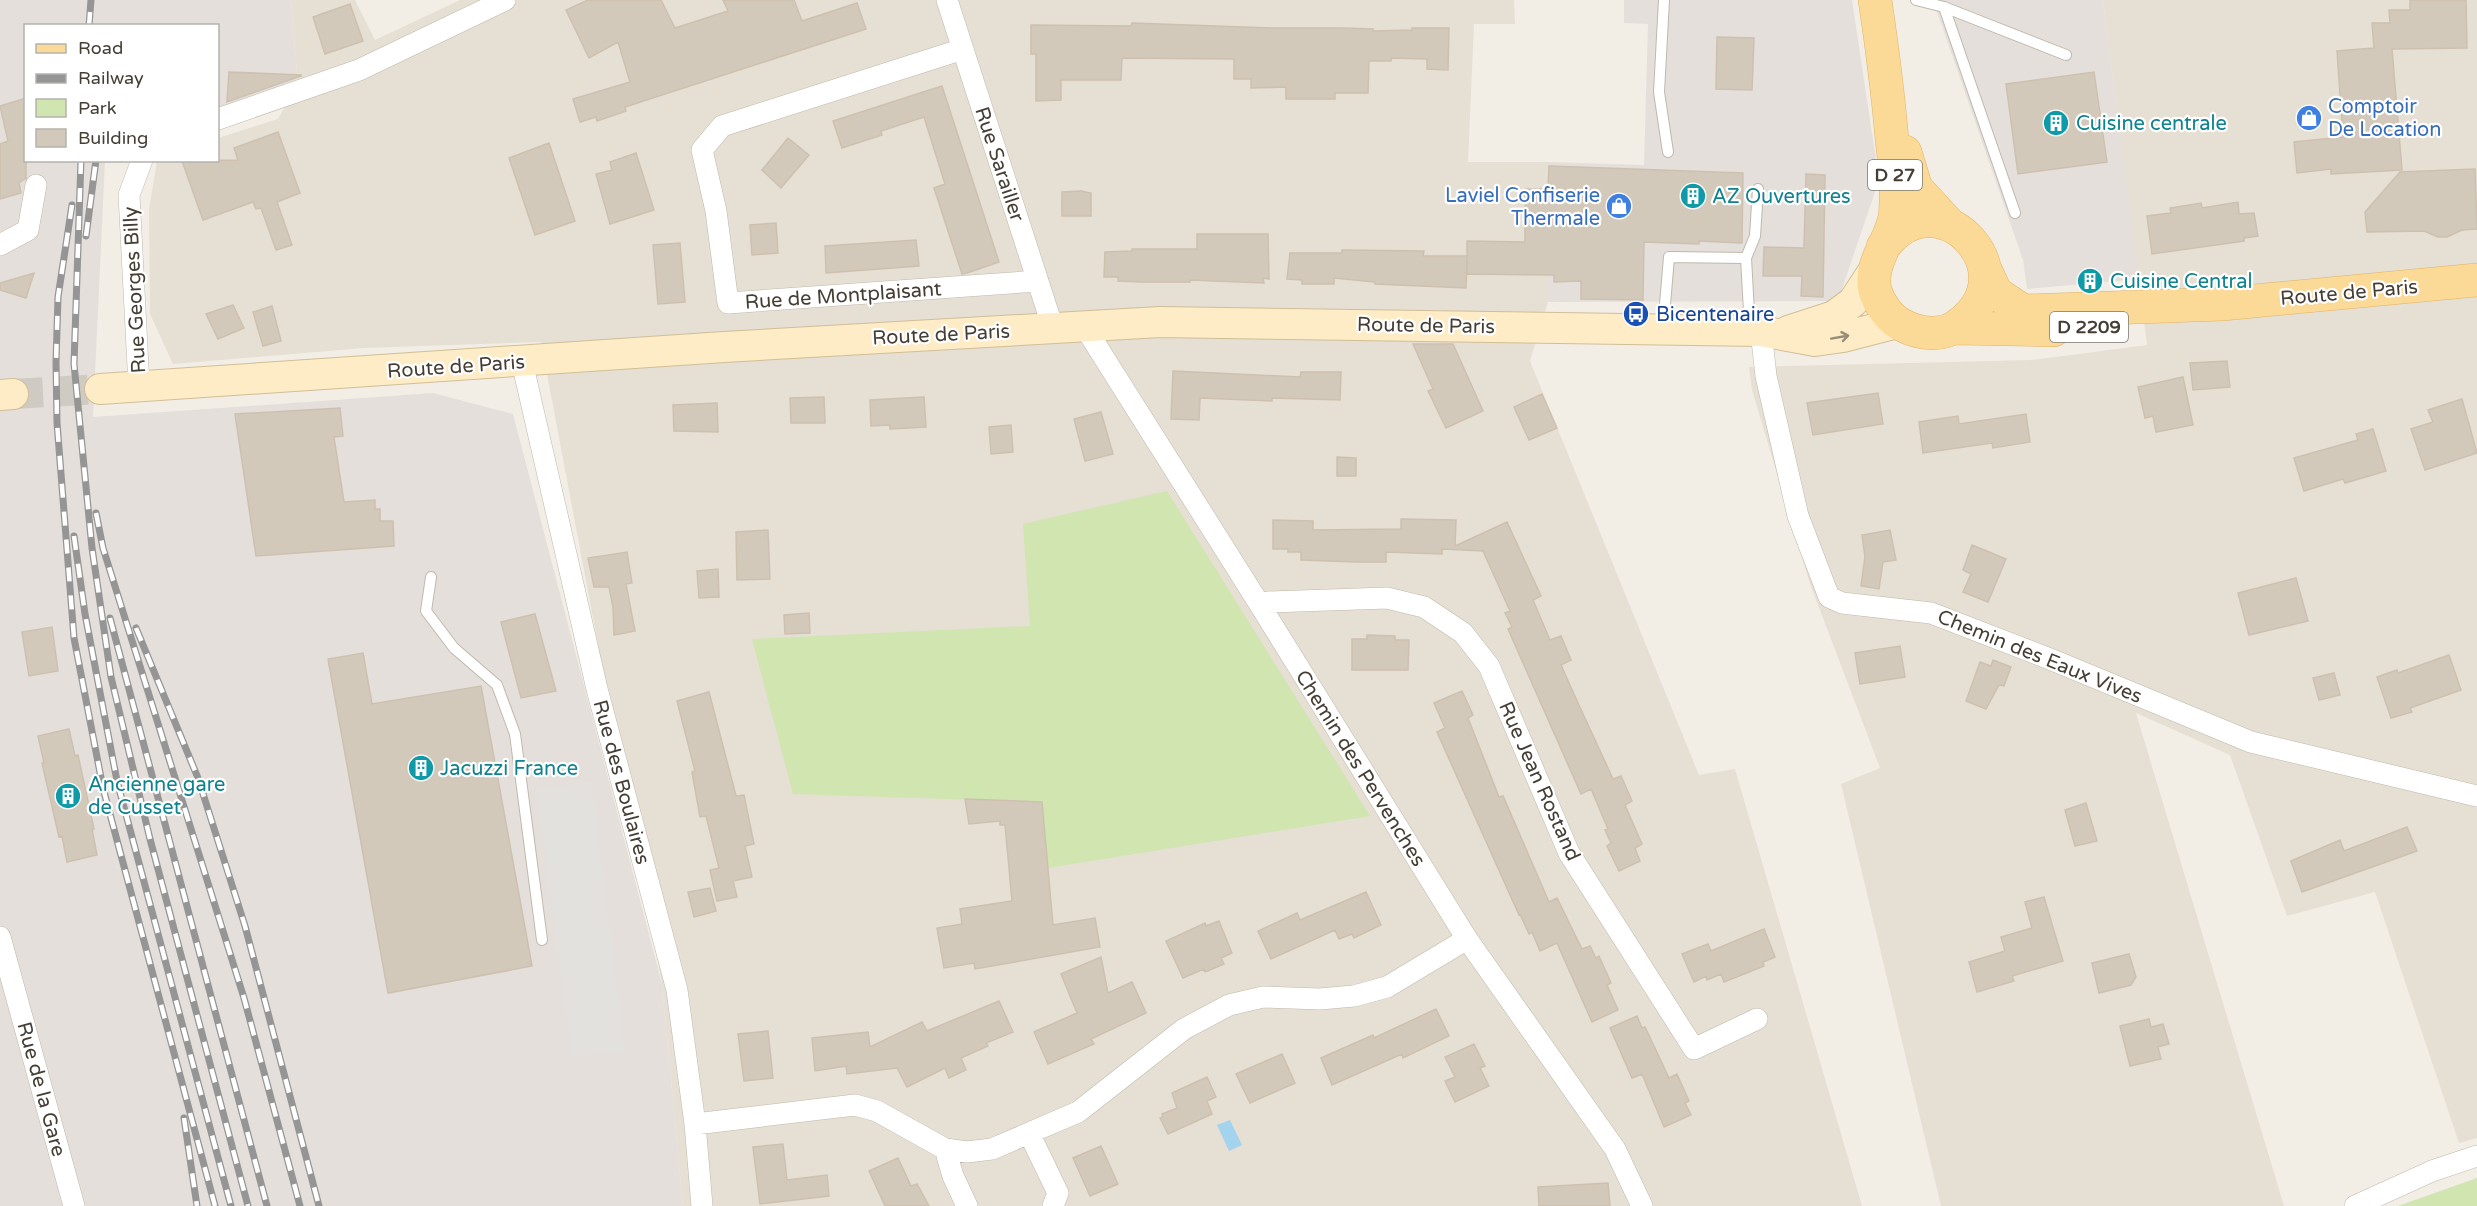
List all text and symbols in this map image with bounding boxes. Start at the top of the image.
legend [24,24,219,162]
text: Road [78,37,123,59]
text: Railway [78,67,144,89]
place label: Comptoir De Location [2328,95,2441,142]
text: Park [78,97,117,119]
shop icon: Comptoir De Location [2294,103,2324,133]
street label: Rue Sarailler [969,104,1029,225]
building icon: Cuisine centrale [2041,108,2071,138]
place label: Cuisine centrale [2076,112,2227,136]
text: Building [78,127,148,149]
road number: D 27 [1868,160,1922,190]
building icon: AZ Ouvertures [1678,181,1708,211]
place label: Laviel Confiserie Thermale [1445,184,1600,231]
place label: AZ Ouvertures [1712,185,1851,209]
shop icon: Laviel Confiserie Thermale [1604,191,1634,221]
street label: Rue Georges Billy [119,206,151,374]
building icon: Cuisine Central [2075,266,2105,296]
place label: Cuisine Central [2110,270,2252,294]
street label: Route de Paris [2279,275,2419,311]
street label: Rue de Montplaisant [744,277,943,315]
bus stop icon: Bicentenaire [1621,299,1651,329]
place label: Bicentenaire [1656,303,1774,327]
road number: D 2209 [2050,312,2128,342]
street label: Route de Paris [1357,313,1495,339]
street label: Route de Paris [871,319,1011,351]
one-way arrow [1829,332,1849,343]
street label: Route de Paris [386,350,526,384]
street label: Chemin des Eaux Vives [1934,605,2145,709]
street label: Chemin des Pervenches [1290,666,1430,871]
street label: Rue des Boulaires [588,697,655,867]
street label: Rue Jean Rostand [1493,698,1585,865]
building icon: Jacuzzi France [406,753,436,783]
place label: Jacuzzi France [440,757,578,781]
place label: Ancienne gare de Cusset [88,773,225,820]
building icon: Ancienne gare de Cusset [53,781,83,811]
street label: Rue de la Gare [12,1019,71,1159]

